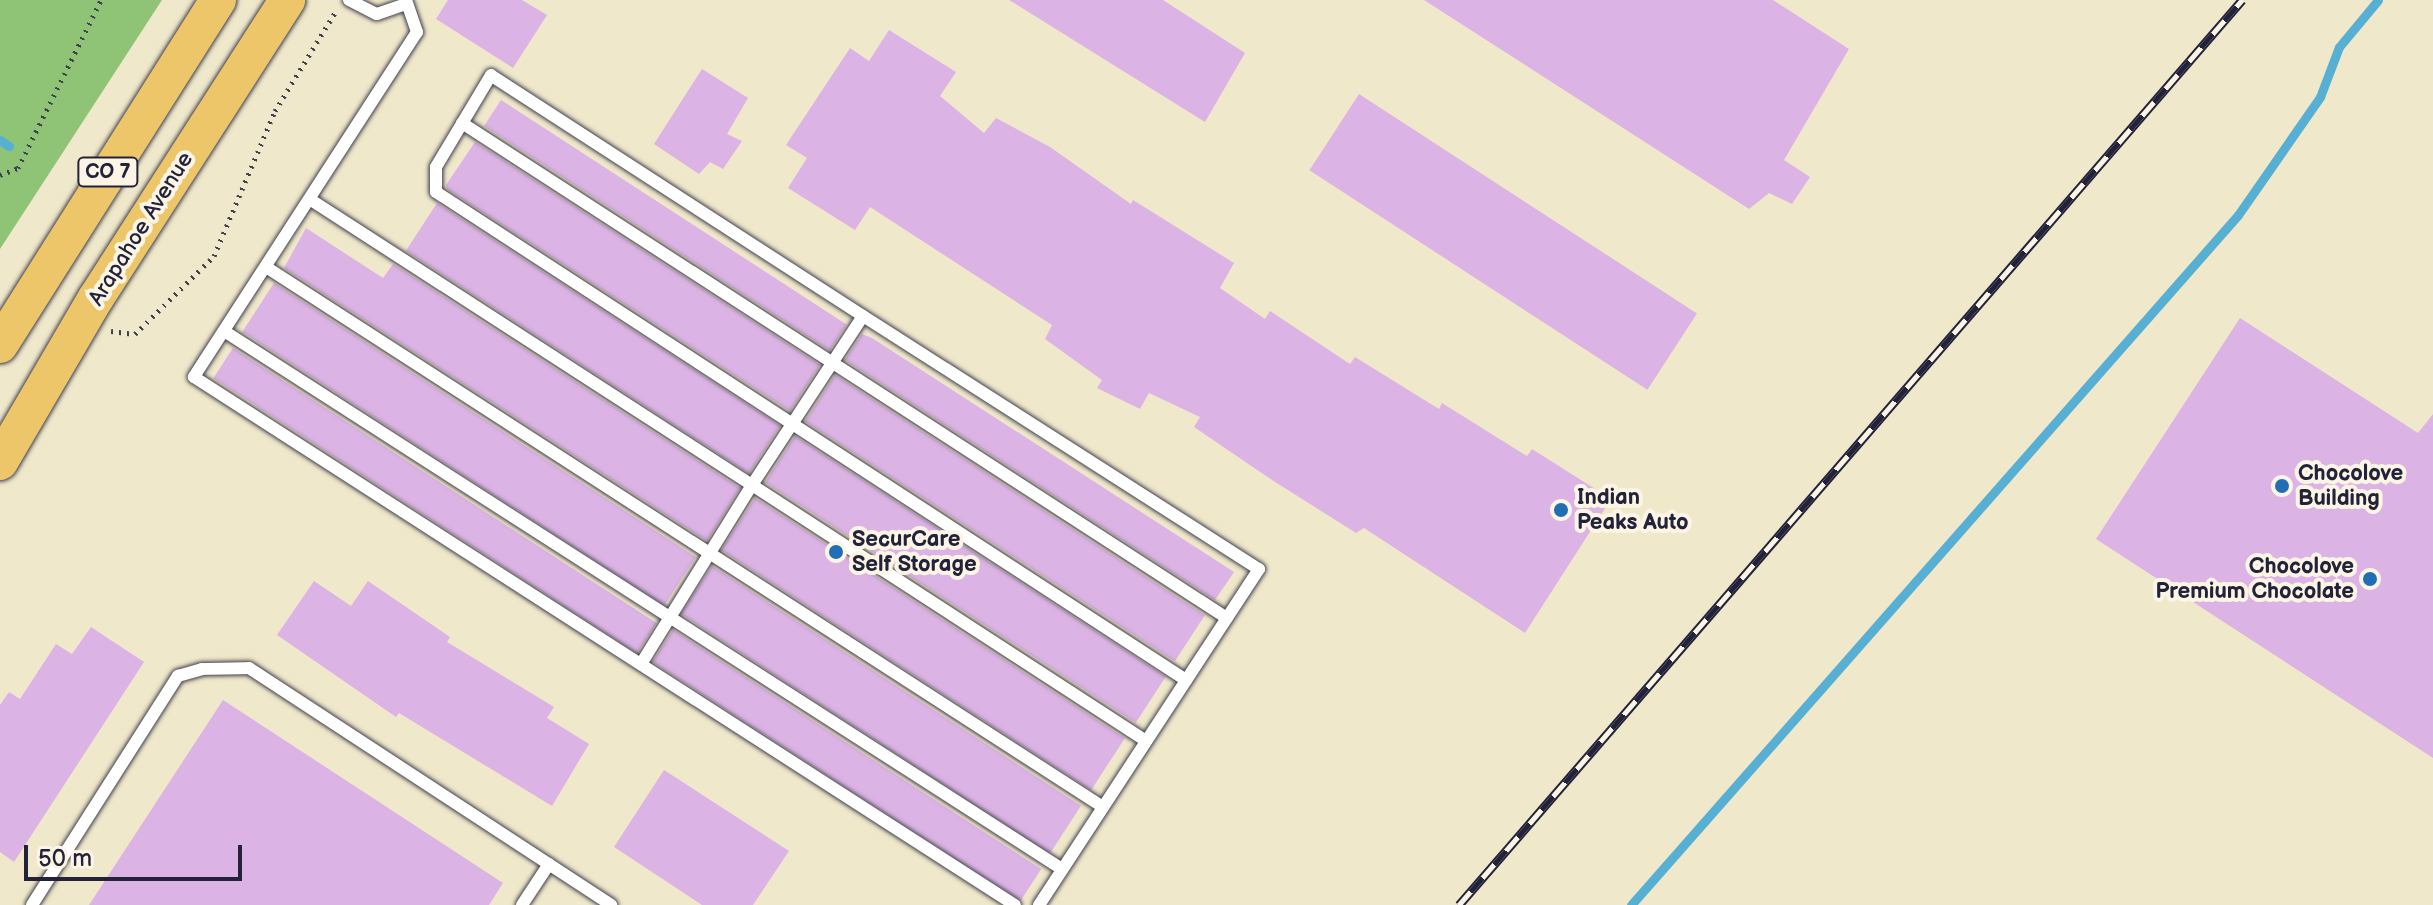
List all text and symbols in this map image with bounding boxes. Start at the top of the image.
street label: Arapahoe Avenue [83,147,199,311]
road number: CO 7 [76,156,140,188]
place label: Chocolove Building [2298,460,2403,512]
marker: Chocolove Building [2273,477,2291,495]
place label: Indian Peaks Auto [1577,484,1688,536]
marker: Indian Peaks Auto [1552,501,1570,519]
place label: SecurCare Self Storage [852,526,977,578]
marker: SecurCare Self Storage [827,543,845,561]
place label: Chocolove Premium Chocolate [2156,553,2354,604]
marker: Chocolove Premium Chocolate [2361,570,2379,588]
scale bar [28,829,246,879]
text: 50 m [38,844,92,873]

